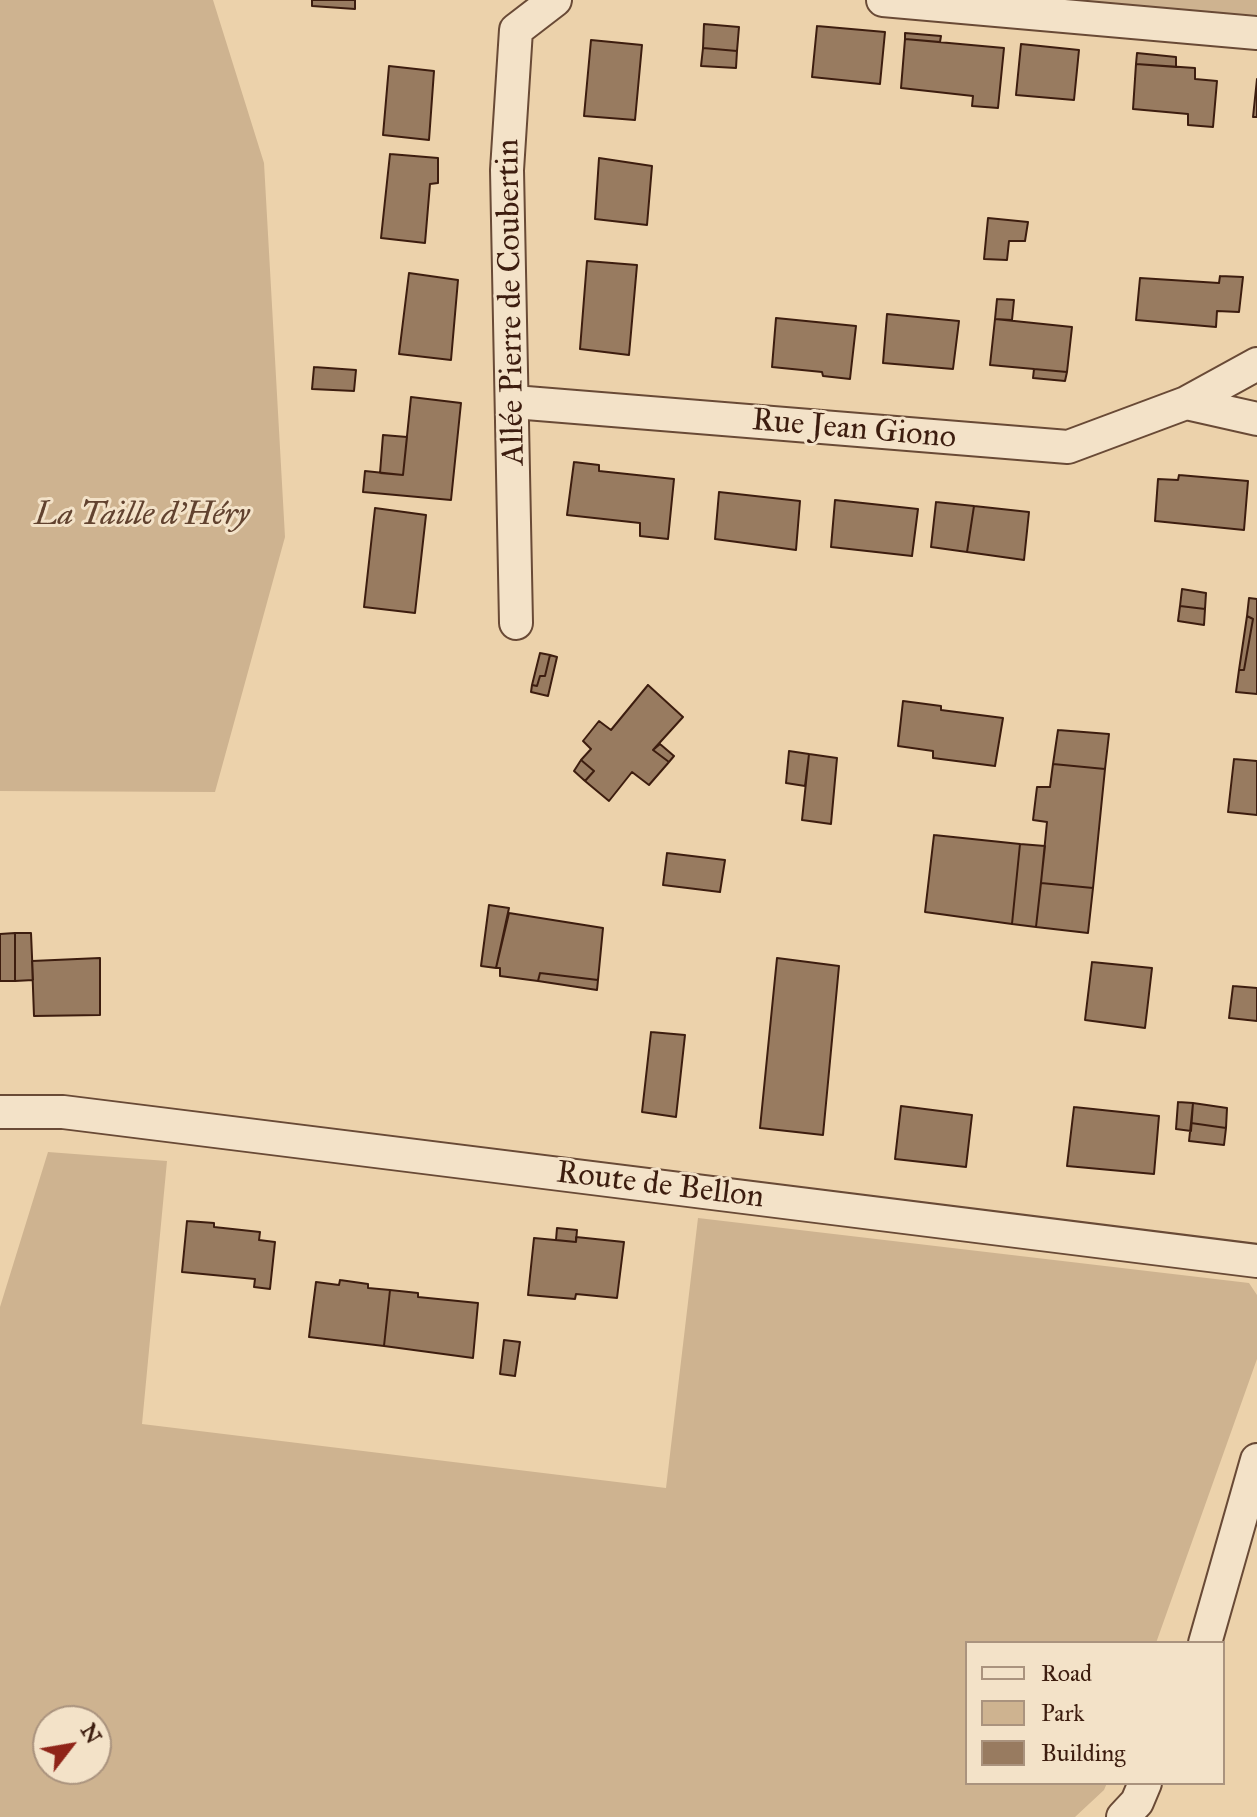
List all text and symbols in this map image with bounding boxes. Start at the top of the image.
street label: Allée Pierre de Coubertin [490,138,534,466]
street label: Rue Jean Giono [750,402,958,458]
park label: La Taille d'Héry [35,497,249,535]
street label: Route de Bellon [554,1154,766,1218]
legend [965,1641,1225,1785]
text: Road [1041,1658,1092,1688]
text: Park [1041,1698,1084,1728]
north arrow [32,1705,112,1785]
text: N [75,1718,108,1748]
text: Building [1041,1738,1126,1768]

